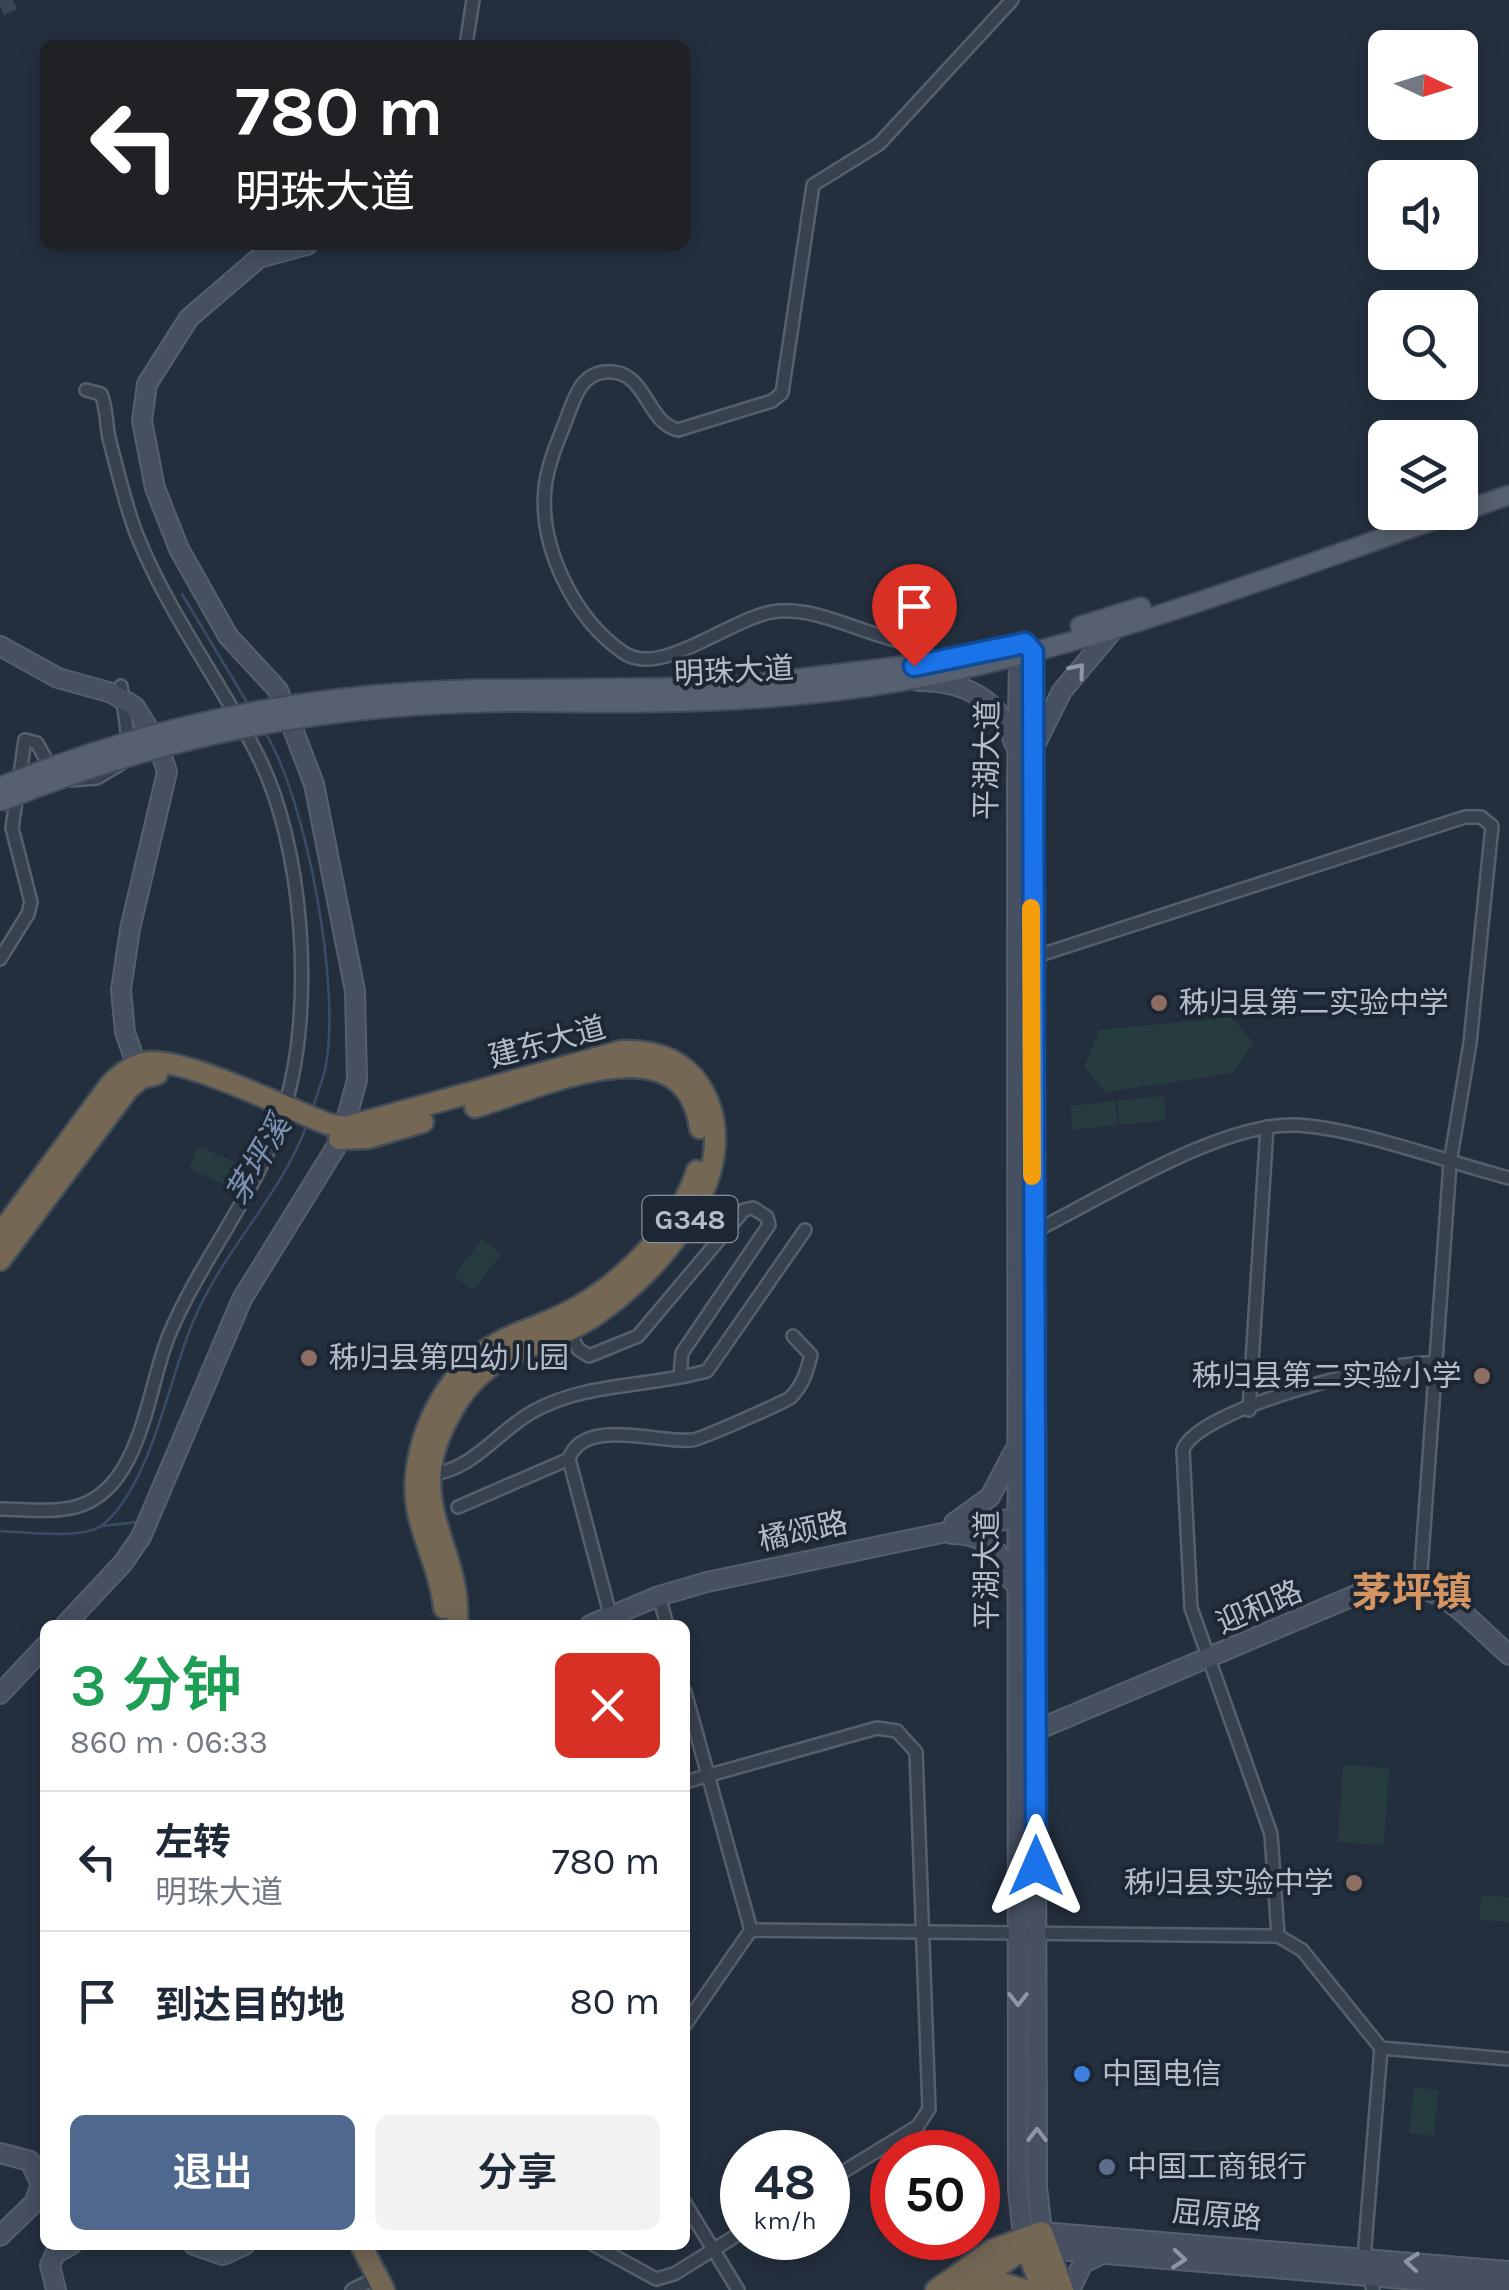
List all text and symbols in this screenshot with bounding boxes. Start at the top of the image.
north arrow [1368,30,1478,140]
map controls [1368,30,1478,530]
text: 780 m [235,71,444,153]
icon: left [70,80,200,210]
button: sound [1368,160,1478,270]
text: 明珠大道 [235,166,415,218]
button: search [1368,290,1478,400]
button: layers [1368,420,1478,530]
pin [872,564,957,667]
icon: arrive [887,579,942,634]
street label: 明珠大道 [673,650,795,692]
one-way arrow [1066,663,1084,681]
street label: 平湖大道 [968,700,1006,820]
place label: 秭归县第二实验中学 [1179,985,1449,1021]
marker: 秭归县第二实验中学 [1148,992,1170,1014]
street label: 建东大道 [484,1009,610,1075]
water label: 茅坪溪 [218,1107,300,1211]
road number: G348 [642,1196,738,1242]
place label: 秭归县第四幼儿园 [329,1340,569,1376]
marker: 秭归县第四幼儿园 [298,1347,320,1369]
place label: 秭归县第二实验小学 [1192,1358,1462,1394]
marker: 秭归县第二实验小学 [1471,1365,1493,1387]
street label: 橘颂路 [755,1504,851,1558]
street label: 平湖大道 [969,1510,1005,1630]
district label: 茅坪镇 [1352,1569,1472,1616]
street label: 迎和路 [1211,1573,1307,1641]
text: 3 分钟 [70,1651,242,1721]
button: close [555,1653,660,1758]
text: 860 m · 06:33 [70,1724,268,1761]
position arrow [984,1814,1088,1918]
text: 左转 [155,1820,231,1865]
icon: left [70,1834,125,1889]
text: 780 m [552,1839,660,1884]
place label: 秭归县实验中学 [1124,1865,1334,1901]
marker: 秭归县实验中学 [1343,1872,1365,1894]
text: 明珠大道 [155,1874,283,1911]
icon: arrive [70,1974,125,2029]
text: 80 m [570,1979,660,2024]
text: 到达目的地 [155,1983,345,2028]
one-way arrow [1007,1992,1029,2007]
place label: 中国电信 [1102,2056,1222,2092]
marker: 中国电信 [1071,2063,1093,2085]
button: 退出 [70,2115,355,2230]
button: 分享 [375,2115,660,2230]
one-way arrow [1026,2126,1048,2142]
speed limit sign: 50 [870,2130,1000,2260]
place label: 中国工商银行 [1127,2149,1307,2185]
text: 48 [754,2153,816,2212]
marker: 中国工商银行 [1096,2156,1118,2178]
street label: 屈原路 [1171,2193,1263,2237]
text: km/h [753,2206,817,2235]
one-way arrow [1171,2247,1187,2269]
one-way arrow [1403,2252,1419,2274]

